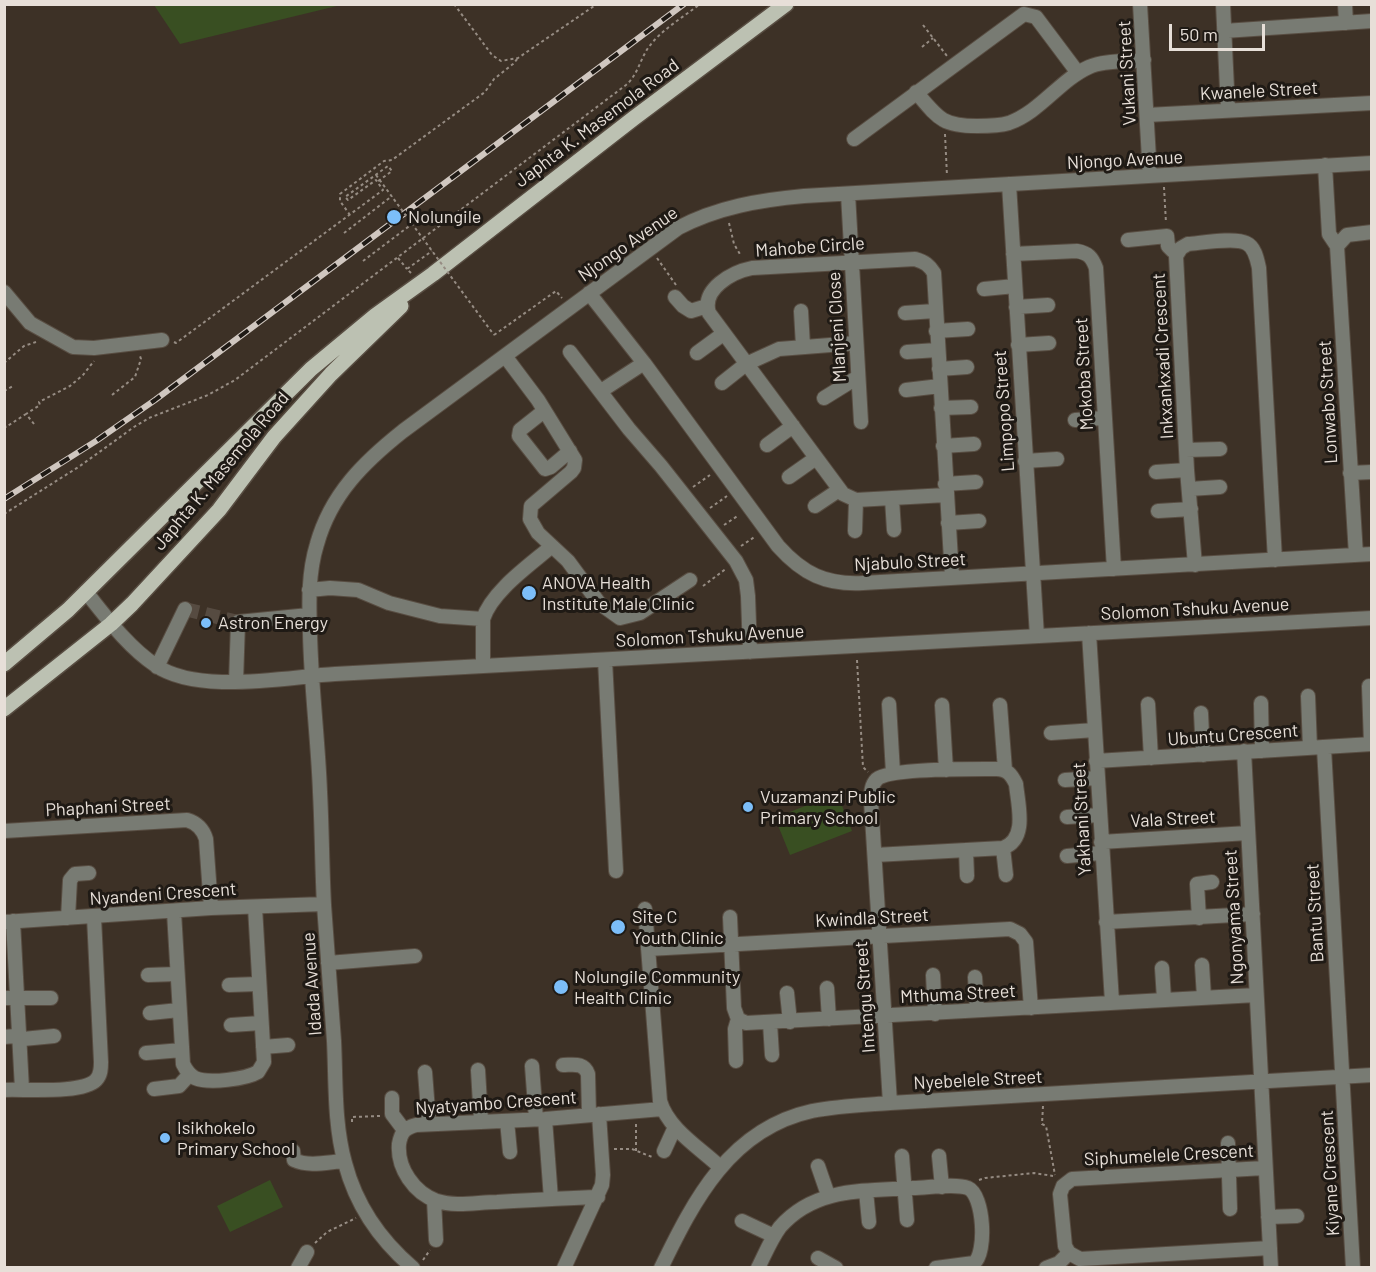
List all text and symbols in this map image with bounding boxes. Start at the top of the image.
scale bar [1172,12,1268,50]
street label: Vukani Street [1113,20,1141,126]
text: 50 m [1180,23,1218,45]
street label: Japhta K. Masemola Road [511,54,683,192]
street label: Kwanele Street [1199,77,1319,105]
street label: Njongo Avenue [1066,146,1184,174]
street label: Njongo Avenue [574,202,682,286]
place label: Nolungile [408,206,481,228]
marker: Nolungile [385,208,403,226]
street label: Mahobe Circle [755,232,865,262]
street label: Mlanjeni Close [823,271,851,383]
street label: Inkxankxadi Crescent [1148,272,1178,440]
street label: Mokoba Street [1070,317,1098,431]
street label: Lonwabo Street [1314,340,1342,464]
street label: Limpopo Street [989,350,1019,472]
street label: Japhta K. Masemola Road [149,388,293,554]
street label: Njabulo Street [854,548,966,576]
place label: ANOVA Health Institute Male Clinic [542,572,695,614]
marker: ANOVA Health Institute Male Clinic [520,584,538,602]
street label: Solomon Tshuku Avenue [1100,593,1290,625]
place label: Astron Energy [218,612,328,634]
marker: Astron Energy [199,616,213,630]
street label: Solomon Tshuku Avenue [615,620,805,652]
street label: Ubuntu Crescent [1167,720,1299,750]
street label: Yakhani Street [1068,762,1096,876]
place label: Vuzamanzi Public Primary School [760,786,896,828]
street label: Phaphani Street [45,793,171,821]
marker: Vuzamanzi Public Primary School [741,800,755,814]
street label: Vala Street [1130,806,1216,832]
street label: Ngonyama Street [1220,849,1248,985]
street label: Bantu Street [1302,863,1328,963]
street label: Nyandeni Crescent [89,878,237,910]
street label: Kwindla Street [815,904,929,932]
place label: Site C Youth Clinic [632,906,724,948]
marker: Site C Youth Clinic [609,918,627,936]
street label: Idada Avenue [298,932,326,1036]
street label: Intengu Street [850,940,880,1054]
place label: Nolungile Community Health Clinic [574,966,740,1008]
marker: Nolungile Community Health Clinic [552,978,570,996]
street label: Mthuma Street [900,980,1016,1008]
street label: Nyebelele Street [913,1066,1043,1094]
street label: Nyatyambo Crescent [415,1087,577,1119]
street label: Kiyane Crescent [1316,1109,1344,1237]
place label: Isikhokelo Primary School [177,1117,295,1160]
marker: Isikhokelo Primary School [158,1131,172,1145]
street label: Siphumelele Crescent [1083,1140,1255,1170]

